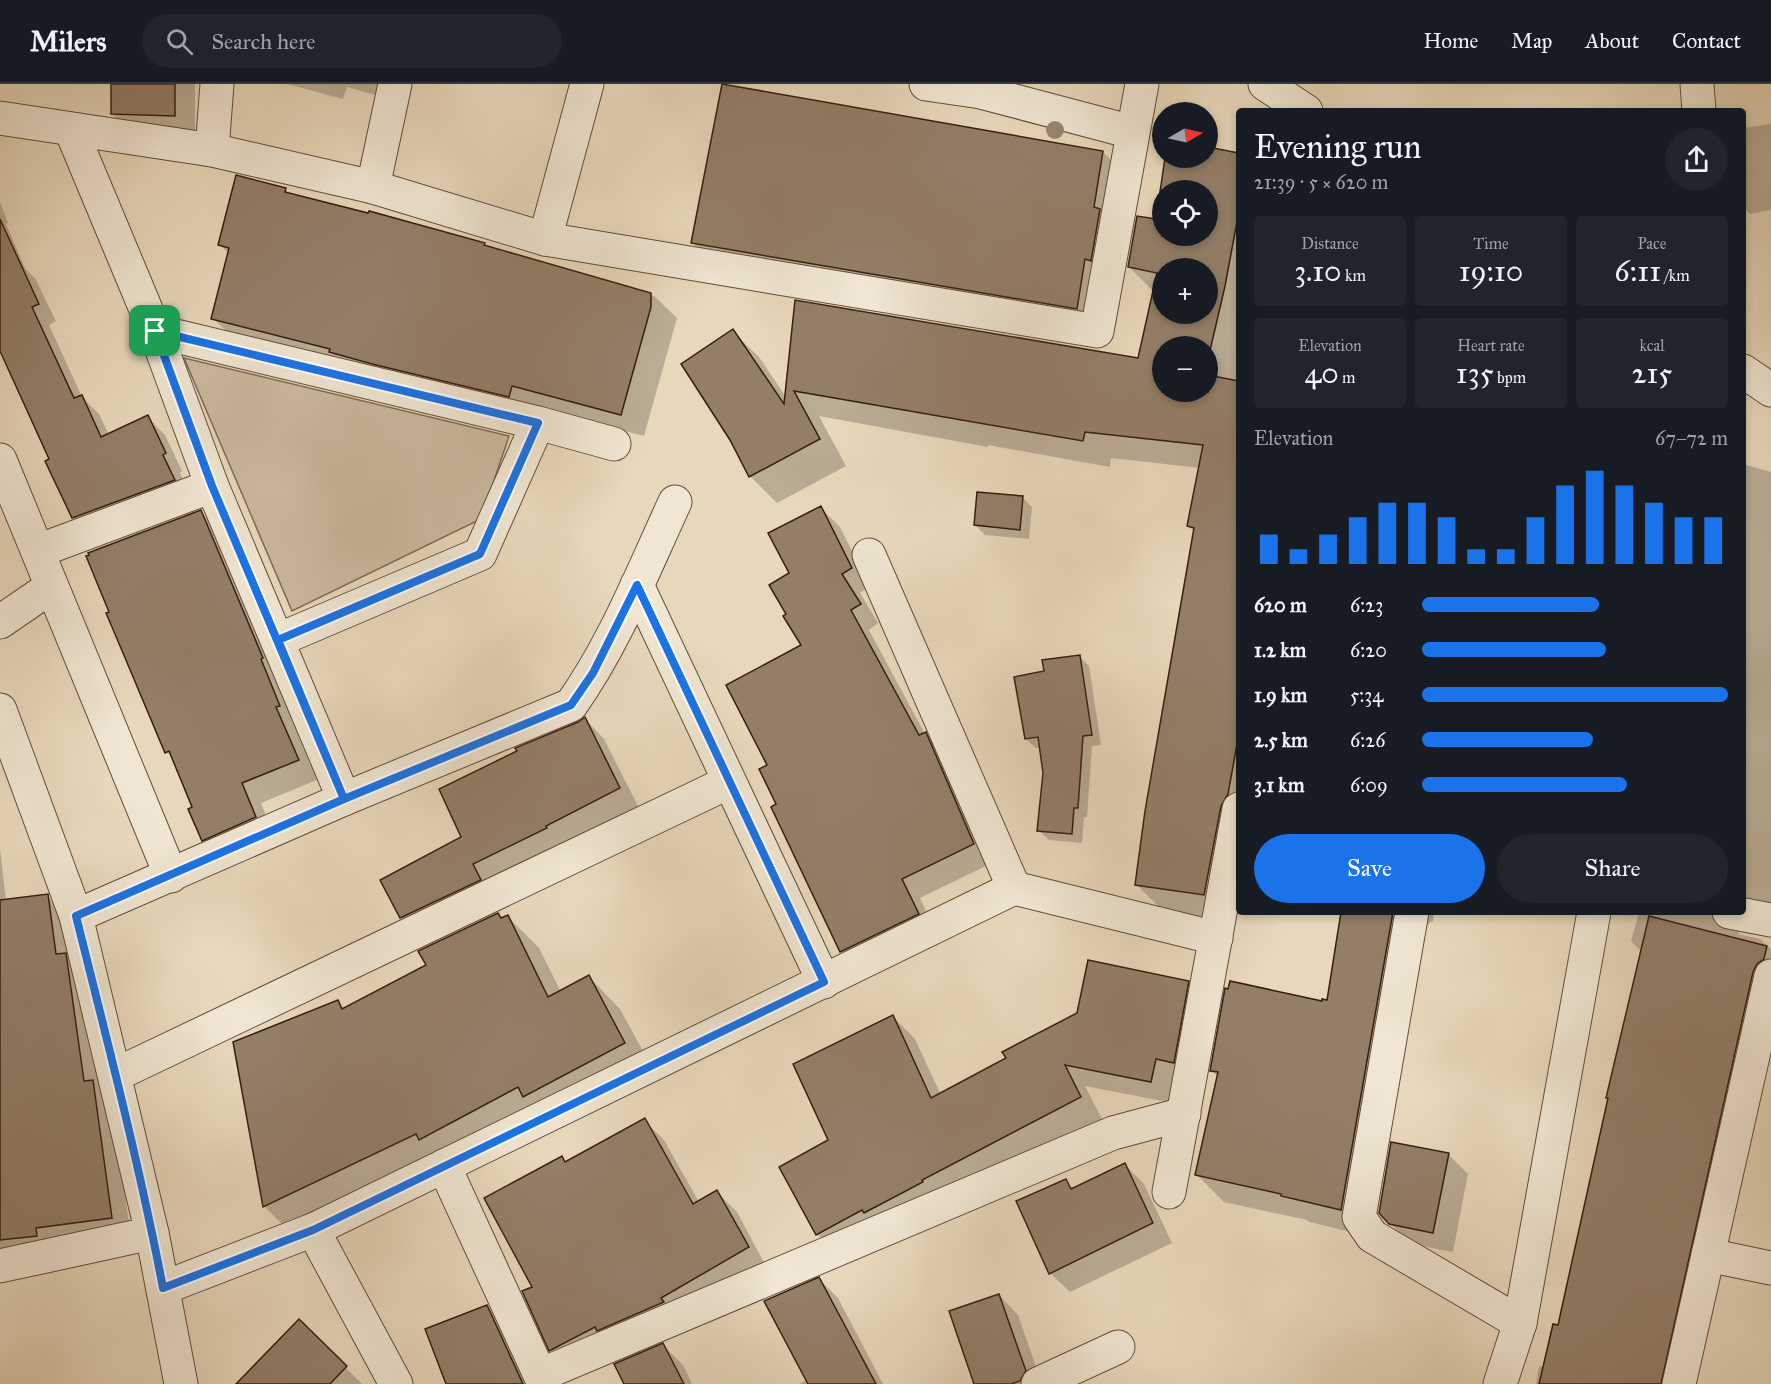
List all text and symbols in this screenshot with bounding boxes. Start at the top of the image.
search box [142,14,562,68]
text: Milers [30,24,106,59]
icon: search [163,25,196,58]
text: Search here [211,28,316,55]
text: Home [1423,28,1478,54]
text: Map [1511,28,1552,54]
text: About [1585,28,1639,54]
text: Contact [1672,28,1741,54]
north arrow [1152,102,1218,168]
map controls [1152,102,1218,402]
text: Evening run [1254,127,1421,167]
button: share [1665,128,1728,191]
text: 21:39 · 5 × 620 m [1254,170,1388,194]
button: locate [1152,180,1218,246]
text: Distance [1301,234,1359,253]
text: Time [1473,234,1509,253]
text: Pace [1637,234,1667,253]
text: 3.10 [1294,253,1342,289]
text: 19:10 [1459,253,1523,289]
text: 6:11 [1614,253,1661,289]
button: + [1152,258,1218,324]
text: km [1342,266,1366,285]
text: /km [1661,266,1690,285]
pin [129,305,180,356]
icon: arrive [138,314,171,347]
button: − [1152,336,1218,402]
text: Elevation [1298,336,1362,355]
text: Heart rate [1457,336,1525,355]
text: kcal [1639,336,1665,355]
text: 40 [1304,355,1339,391]
text: 135 [1456,355,1494,391]
text: 215 [1632,355,1672,391]
text: m [1339,368,1356,387]
text: bpm [1494,368,1526,387]
text: Elevation [1254,426,1333,450]
text: 67–72 m [1655,426,1728,450]
text: 620 m [1254,593,1307,617]
text: 6:23 [1350,593,1383,617]
text: 1.2 km [1254,638,1306,662]
text: 6:20 [1350,638,1387,662]
text: 1.9 km [1254,683,1307,707]
text: 5:34 [1350,683,1383,707]
text: 2.5 km [1254,728,1308,752]
text: 6:26 [1350,728,1385,752]
text: 3.1 km [1254,773,1304,797]
text: 6:09 [1350,773,1388,797]
button: Save [1254,834,1485,903]
button: Share [1497,834,1728,903]

